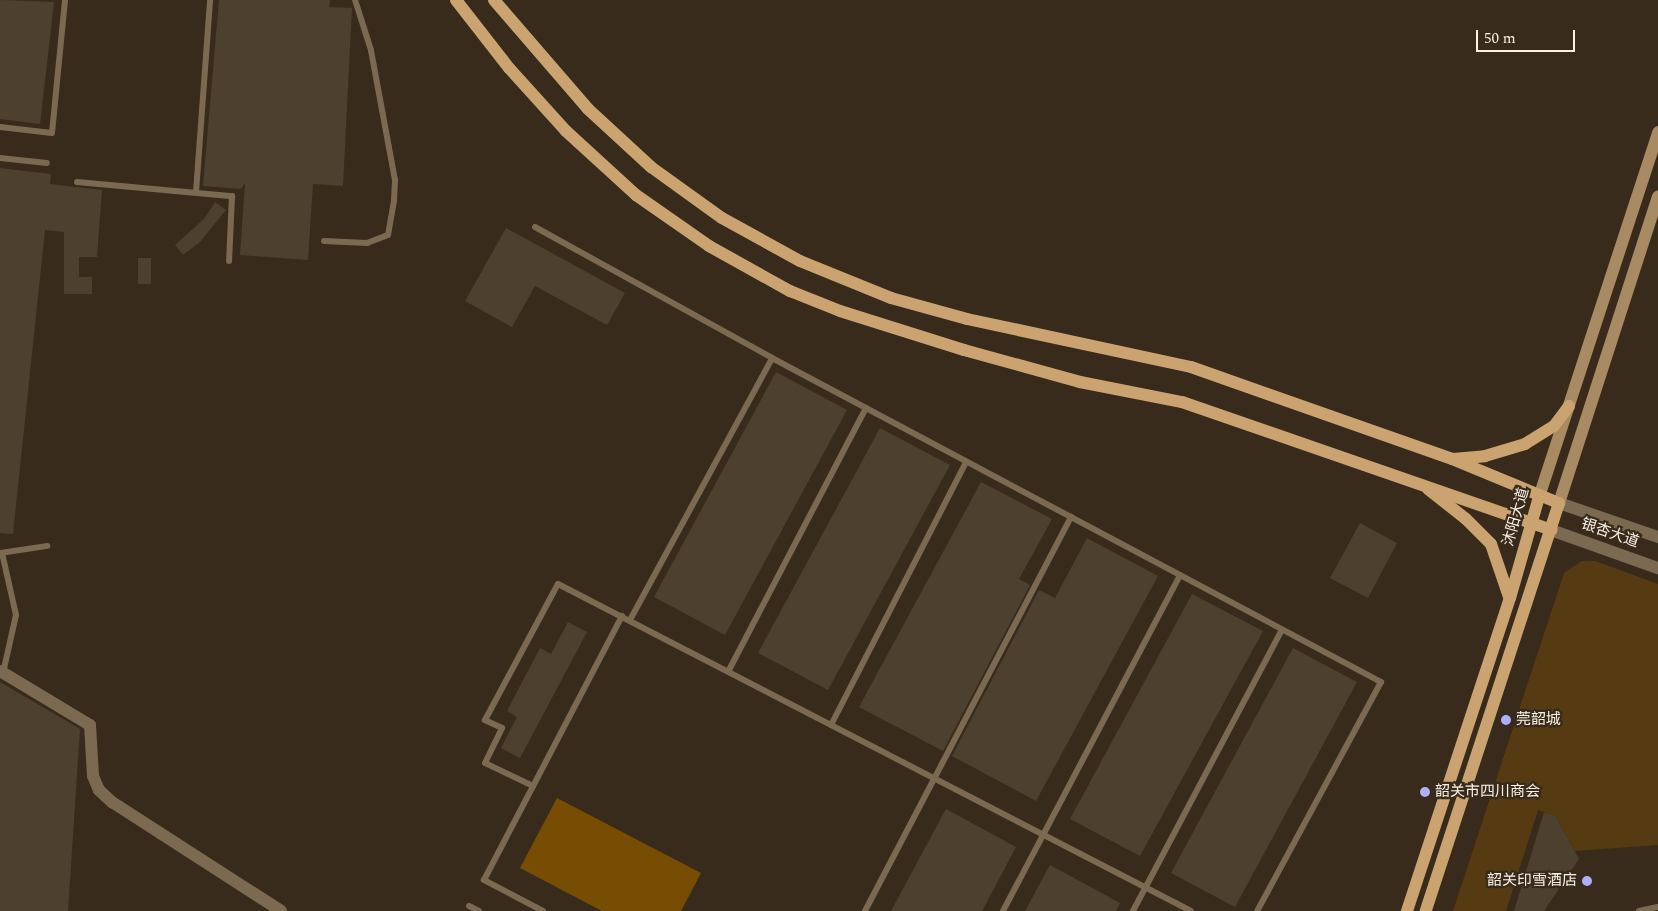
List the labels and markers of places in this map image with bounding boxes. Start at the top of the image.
place label: 莞韶城 [1516,711,1561,729]
marker: 莞韶城 [1500,714,1512,726]
place label: 韶关市四川商会 [1435,783,1540,801]
marker: 韶关市四川商会 [1419,786,1431,798]
place label: 韶关印雪酒店 [1487,872,1577,890]
marker: 韶关印雪酒店 [1581,875,1593,887]

